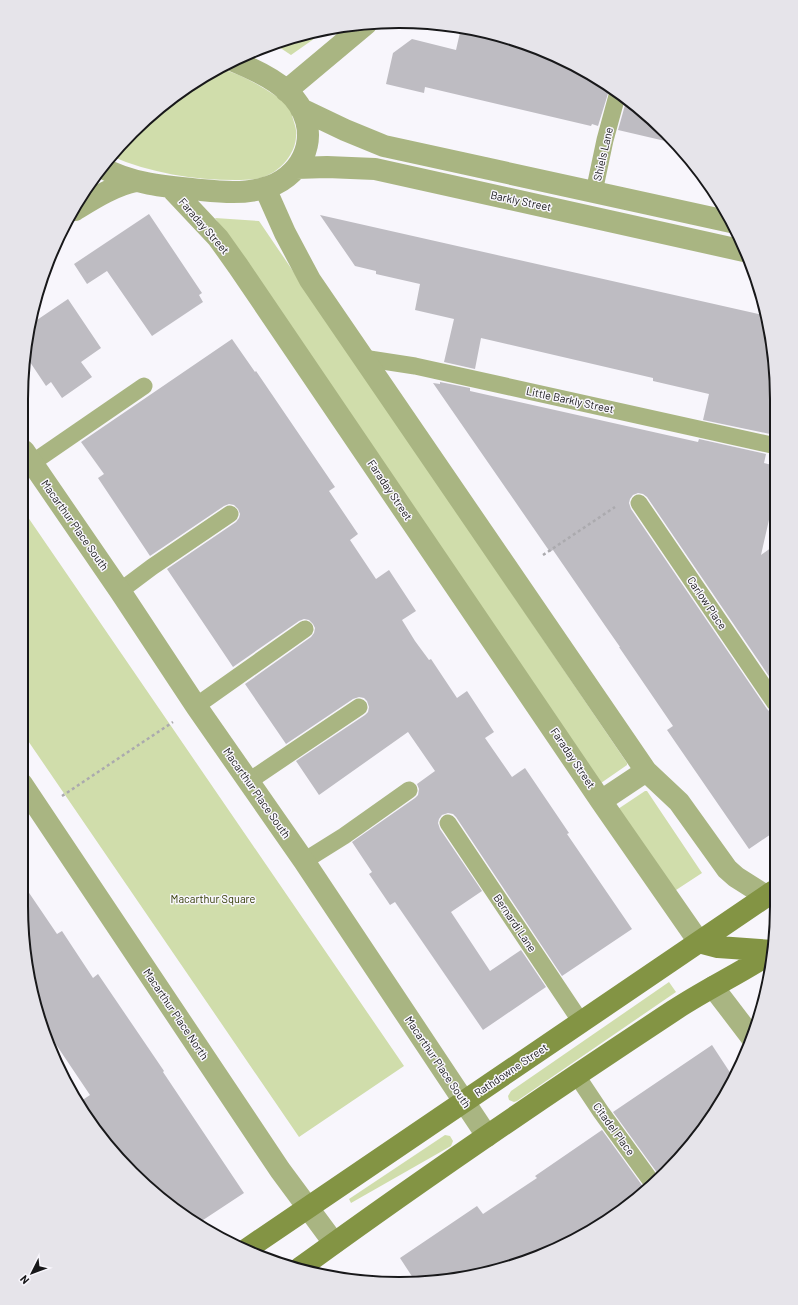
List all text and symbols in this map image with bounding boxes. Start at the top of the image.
street label: Shiels Lane [590,126,615,182]
street label: Barkly Street [490,188,553,213]
street label: Faraday Street [177,195,232,256]
street label: Little Barkly Street [525,384,615,415]
street label: Faraday Street [365,457,415,522]
street label: Macarthur Place South [39,477,112,573]
street label: Carlow Place [685,574,730,632]
street label: Faraday Street [548,725,598,790]
street label: Macarthur Place South [221,745,294,841]
street label: Bernardi Lane [491,891,540,954]
park label: Macarthur Square [171,892,256,905]
street label: Macarthur Place North [141,966,212,1062]
street label: Macarthur Place South [403,1013,474,1110]
street label: Rathdowne Street [472,1040,550,1099]
street label: Citadel Place [591,1100,638,1158]
north arrow [12,1253,52,1293]
text: N [17,1273,31,1287]

